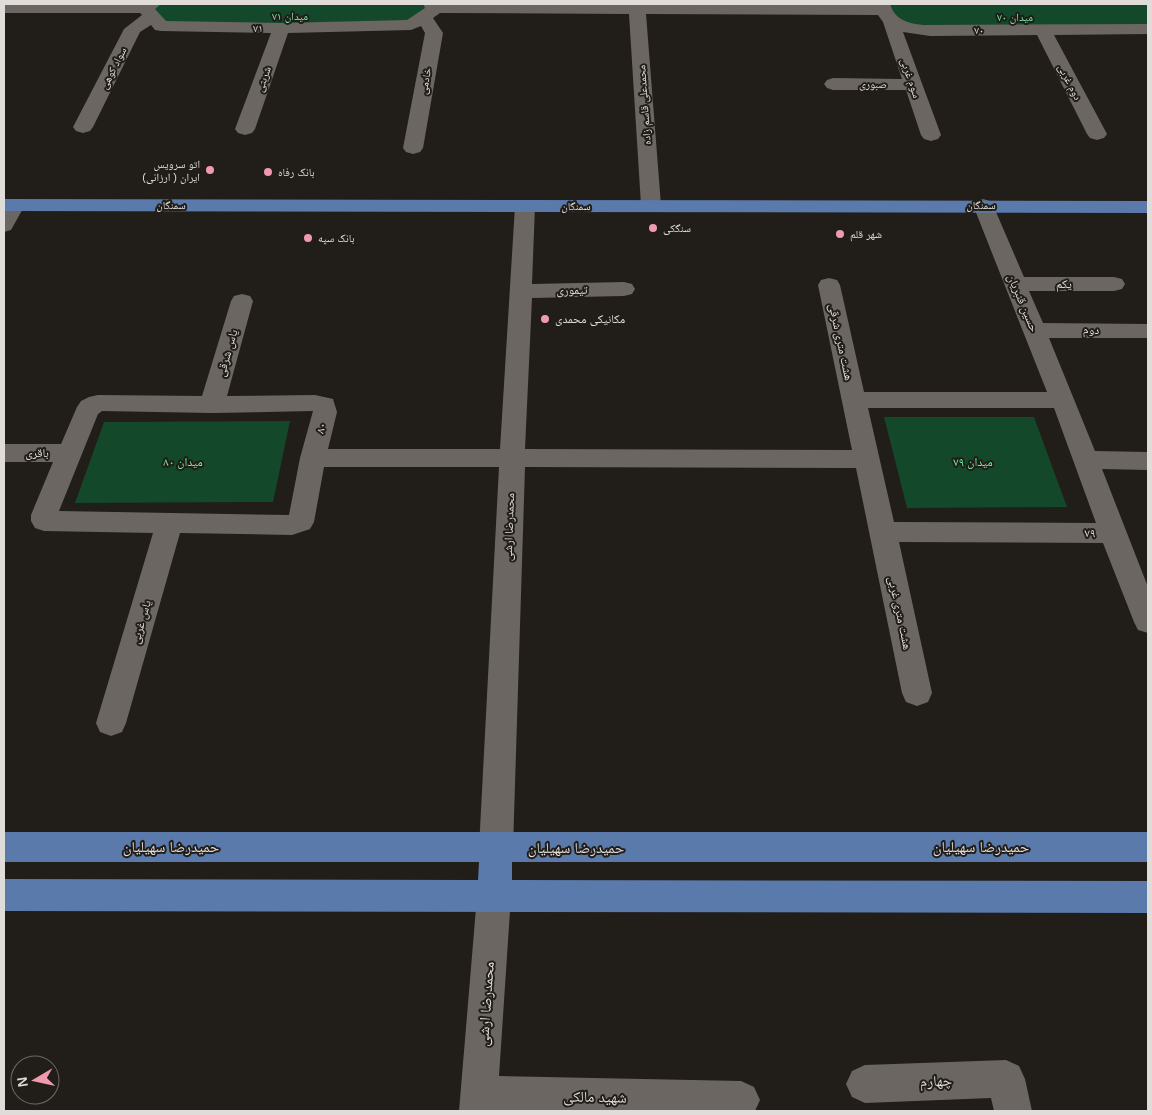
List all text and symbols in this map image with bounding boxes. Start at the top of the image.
park label: میدان ۷۱ [272,10,308,23]
park label: میدان ۷۰ [997,11,1033,24]
street label: ۷۱ [253,22,263,34]
street label: ۷۰ [974,24,984,36]
street label: سواد کوهی [97,45,130,91]
street label: سوم غربی [898,56,923,100]
street label: دوم غربی [1055,62,1084,103]
street label: محمدعلی قاسم زاده [635,64,655,146]
street label: شربتی [253,65,274,94]
street label: خادمی [417,67,434,95]
street label: صبوری [859,78,887,91]
place label: اتو سرویس ایران ( ارزانی) [142,158,200,184]
marker: اتو سرویس ایران ( ارزانی) [204,164,216,176]
marker: بانک رفاه [262,166,274,178]
place label: بانک رفاه [278,166,315,178]
street label: سمنگان [156,199,186,212]
street label: سمنگان [966,199,996,212]
street label: سمنگان [561,200,591,213]
marker: سنگکی [647,222,659,234]
place label: سنگکی [663,222,691,235]
marker: شهر قلم [834,228,846,240]
place label: شهر قلم [850,228,882,242]
marker: بانک سپه [302,232,314,244]
place label: بانک سپه [318,232,355,245]
street label: حسین قنبریان [1004,272,1042,334]
street label: یکم [1056,277,1072,292]
street label: تیموری [556,283,588,297]
street label: هشت متری شرقی [826,302,856,382]
place label: مکانیکی محمدی [555,312,625,326]
marker: مکانیکی محمدی [539,313,551,325]
street label: دوم [1083,323,1099,338]
street label: یاس شرقی [214,327,241,378]
street label: ۸۰ [313,421,329,435]
street label: باقری [25,446,49,460]
park label: میدان ۸۰ [163,455,203,469]
park label: میدان ۷۹ [953,455,993,469]
street label: محمدرضا ارشی [501,493,517,561]
street label: ۷۹ [1085,526,1095,540]
street label: هشت متری غربی [885,575,915,651]
street label: یاس غربی [128,598,154,646]
street label: حمیدرضا سهیلیان [123,838,220,857]
street label: حمیدرضا سهیلیان [933,838,1030,857]
street label: حمیدرضا سهیلیان [528,839,625,858]
street label: محمدرضا ارشی [474,961,499,1047]
north arrow [10,1055,60,1105]
street label: چهارم [920,1071,953,1092]
text: N [13,1076,31,1088]
street label: شهید مالکی [563,1087,627,1108]

